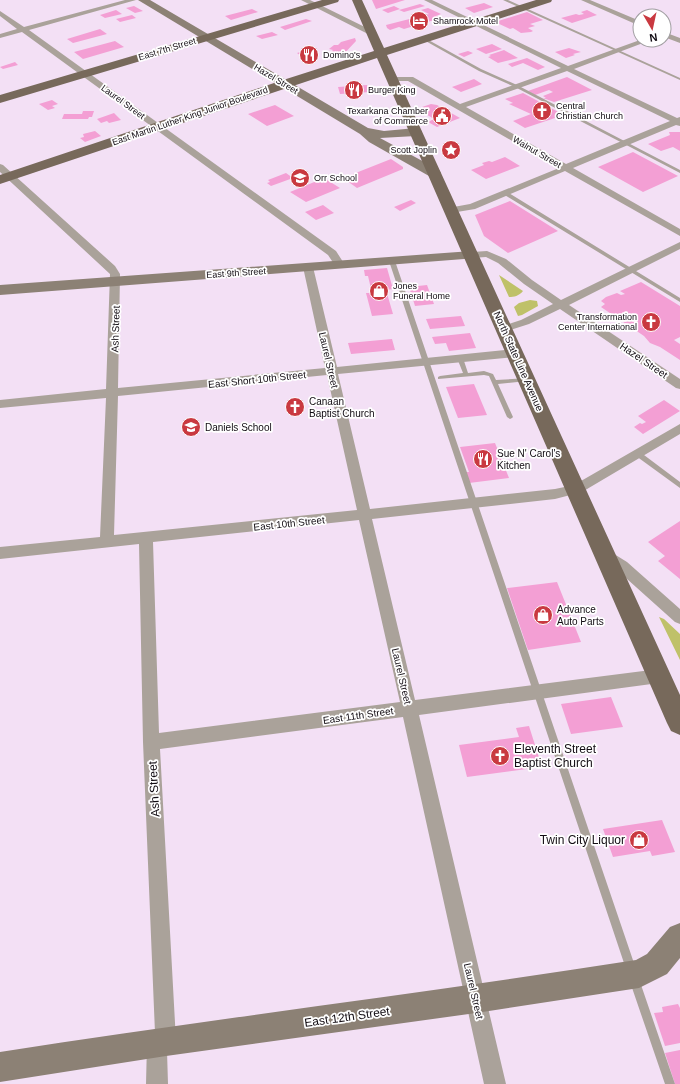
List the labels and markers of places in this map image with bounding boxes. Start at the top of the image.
hotel icon: Shamrock Motel [408,10,430,32]
place label: Shamrock Motel [433,16,498,26]
restaurant icon: Domino's [298,44,320,66]
place label: Domino's [323,50,361,60]
restaurant icon: Burger King [343,79,365,101]
place label: Burger King [368,85,416,95]
church icon: Central Christian Church [531,100,553,122]
place label: Central Christian Church [556,101,623,121]
public building icon: Texarkana Chamber of Commerce [431,105,453,127]
place label: Texarkana Chamber of Commerce [347,106,428,126]
place icon: Scott Joplin [440,139,462,161]
place label: Scott Joplin [390,145,437,155]
school or university icon: Orr School [289,167,311,189]
place label: Orr School [314,173,357,183]
shop icon: Jones Funeral Home [368,280,390,302]
place label: Jones Funeral Home [393,281,450,301]
church icon: Transformation Center International [640,311,662,333]
place label: Transformation Center International [558,312,637,332]
church icon: Canaan Baptist Church [284,396,306,418]
place label: Canaan Baptist Church [309,396,375,419]
school or university icon: Daniels School [180,416,202,438]
place label: Daniels School [205,422,272,433]
restaurant icon: Sue N' Carol's Kitchen [472,448,494,470]
place label: Sue N' Carol's Kitchen [497,448,560,471]
shop icon: Advance Auto Parts [532,604,554,626]
place label: Advance Auto Parts [557,604,604,627]
place label: Eleventh Street Baptist Church [514,742,597,770]
church icon: Eleventh Street Baptist Church [489,745,511,767]
shop icon: Twin City Liquor [628,829,650,851]
place label: Twin City Liquor [540,833,625,847]

